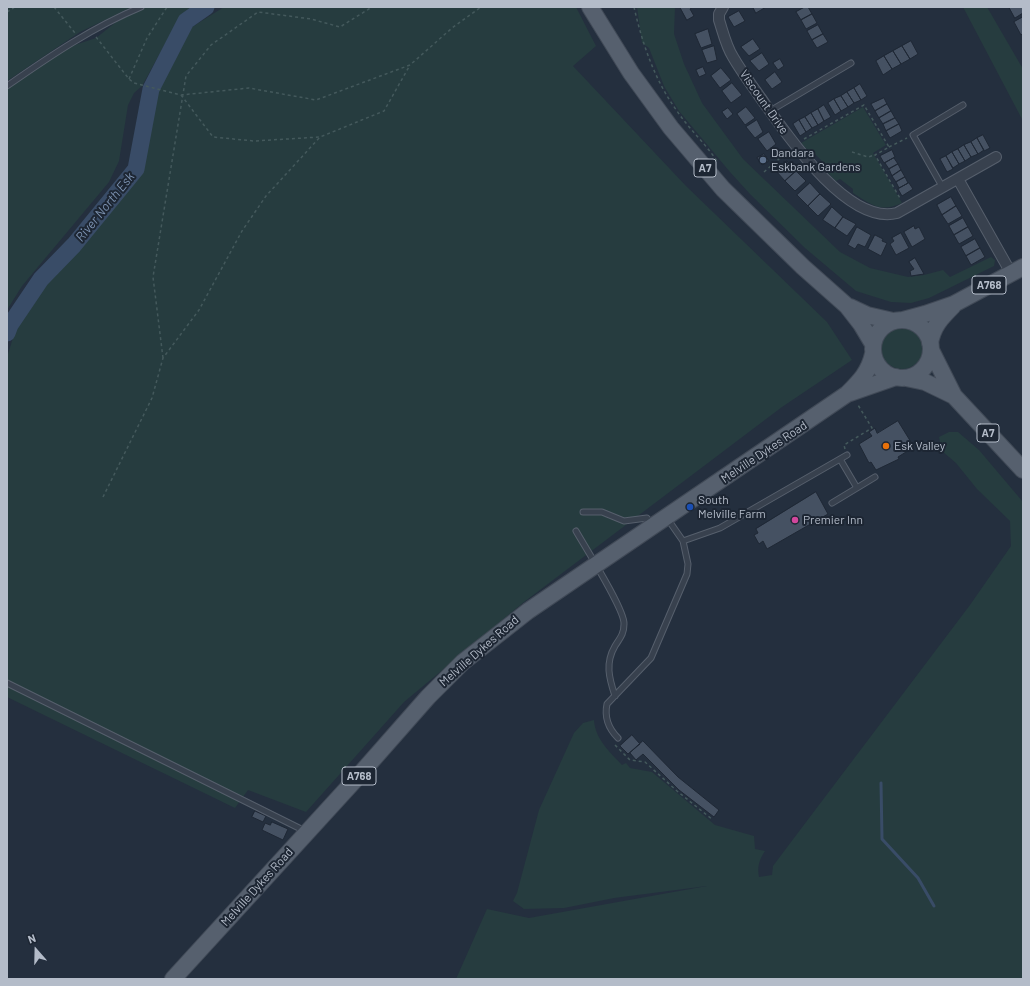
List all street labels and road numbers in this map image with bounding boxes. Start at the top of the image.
street label: Viscount Drive [737,67,791,137]
road number: A7 [694,159,716,177]
road number: A768 [972,276,1006,294]
street label: Melville Dykes Road [718,418,810,486]
road number: A7 [977,424,999,442]
street label: Melville Dykes Road [436,613,522,689]
road number: A768 [342,767,376,785]
street label: Melville Dykes Road [218,845,296,929]

